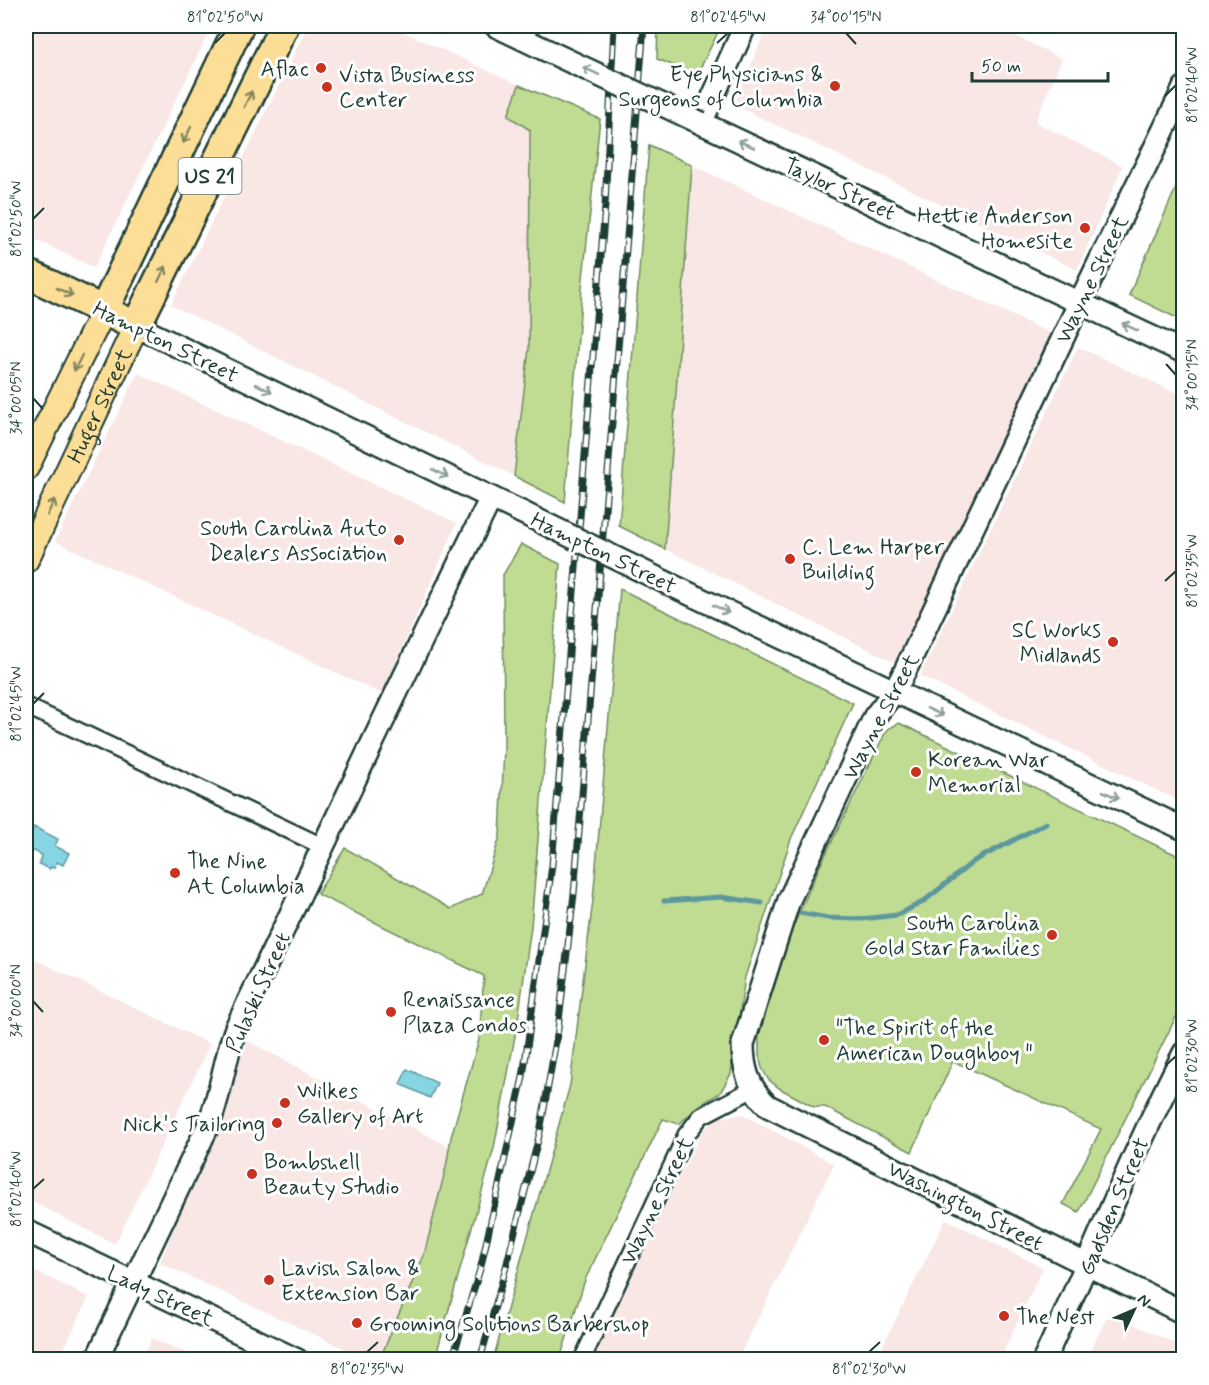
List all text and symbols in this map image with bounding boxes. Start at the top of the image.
text: 81°02'50"W [187,8,263,28]
text: 81°02'45"W [690,8,766,28]
text: 34°00'15"N [810,8,882,28]
scale bar [972,45,1108,83]
text: 81°02'40"W [1183,47,1203,123]
text: 50 m [981,55,1021,79]
place label: Aflac [261,56,309,84]
marker: Aflac [314,61,328,75]
place label: Eye Physicians & Surgeons of Columbia [618,61,823,117]
place label: Vista Business Center [339,62,475,115]
one-way arrow [583,65,601,77]
marker: Eye Physicians & Surgeons of Columbia [828,79,842,93]
marker: Vista Business Center [320,80,334,94]
one-way arrow [243,90,254,108]
one-way arrow [181,126,193,144]
one-way arrow [738,137,756,149]
street label: Taylor Street [779,152,899,228]
road number: US 21 [178,158,242,194]
text: 81°02'50"W [7,181,27,257]
place label: Hettie Anderson Homesite [917,203,1073,256]
street label: Wayne Street [1050,211,1136,348]
marker: Hettie Anderson Homesite [1078,221,1092,235]
one-way arrow [157,265,168,283]
one-way arrow [55,286,73,298]
street label: Hampton Street [88,295,243,390]
one-way arrow [1122,321,1140,333]
text: 34°00'15"N [1183,339,1203,411]
street label: Huger Street [62,344,140,468]
one-way arrow [71,353,83,371]
text: 34°00'05"N [7,362,27,434]
one-way arrow [255,382,273,394]
one-way arrow [430,468,448,480]
one-way arrow [45,498,57,516]
street label: Hampton Street [526,506,681,601]
place label: South Carolina Auto Dealers Association [200,515,387,568]
marker: South Carolina Auto Dealers Association [392,533,406,547]
place label: C. Lem Harper Building [802,534,945,590]
text: 81°02'35"W [1183,534,1203,608]
marker: C. Lem Harper Building [783,552,797,566]
one-way arrow [712,604,730,616]
place label: SC Works Midlands [1012,617,1101,670]
marker: SC Works Midlands [1106,635,1120,649]
street label: Wayne Street [837,649,927,785]
text: 81°02'45"W [7,666,27,742]
one-way arrow [926,706,944,718]
place label: Korean War Memorial [928,747,1049,800]
marker: Korean War Memorial [909,765,923,779]
one-way arrow [1102,790,1120,802]
place label: The Nine At Columbia [187,848,305,901]
marker: The Nine At Columbia [168,866,182,880]
place label: South Carolina Gold Star Families [864,910,1040,963]
street label: Pulaski Street [220,928,298,1058]
marker: South Carolina Gold Star Families [1045,928,1059,942]
text: 34°00'00"N [7,964,27,1038]
place label: Renaissance Plaza Condos [403,987,527,1040]
marker: Renaissance Plaza Condos [384,1005,398,1019]
place label: "The Spirit of the American Doughboy " [836,1015,1033,1071]
text: 81°02'30"W [1183,1019,1203,1093]
marker: "The Spirit of the American Doughboy " [817,1033,831,1047]
place label: Wilkes Gallery of Art [297,1078,424,1131]
marker: Wilkes Gallery of Art [278,1096,292,1110]
place label: Nick's Tailoring [123,1111,265,1142]
marker: Nick's Tailoring [270,1116,284,1130]
street label: Wayne Street [615,1132,701,1269]
street label: Gadsden Street [1073,1134,1156,1280]
place label: Bombshell Beauty Studio [264,1149,399,1202]
text: 81°02'40"W [7,1151,27,1227]
street label: Washington Street [881,1156,1048,1261]
marker: Bombshell Beauty Studio [245,1167,259,1181]
place label: Lavish Salon & Extension Bar [281,1255,420,1308]
street label: Lady Street [102,1260,218,1334]
marker: Lavish Salon & Extension Bar [262,1273,276,1287]
north arrow [1104,1280,1164,1340]
text: N [1132,1289,1155,1312]
place label: The Nest [1016,1304,1095,1332]
marker: The Nest [997,1309,1011,1323]
place label: Grooming Solutions Barbershop [369,1311,650,1342]
marker: Grooming Solutions Barbershop [350,1316,364,1330]
text: 81°02'35"W [330,1360,404,1380]
text: 81°02'30"W [832,1360,906,1380]

